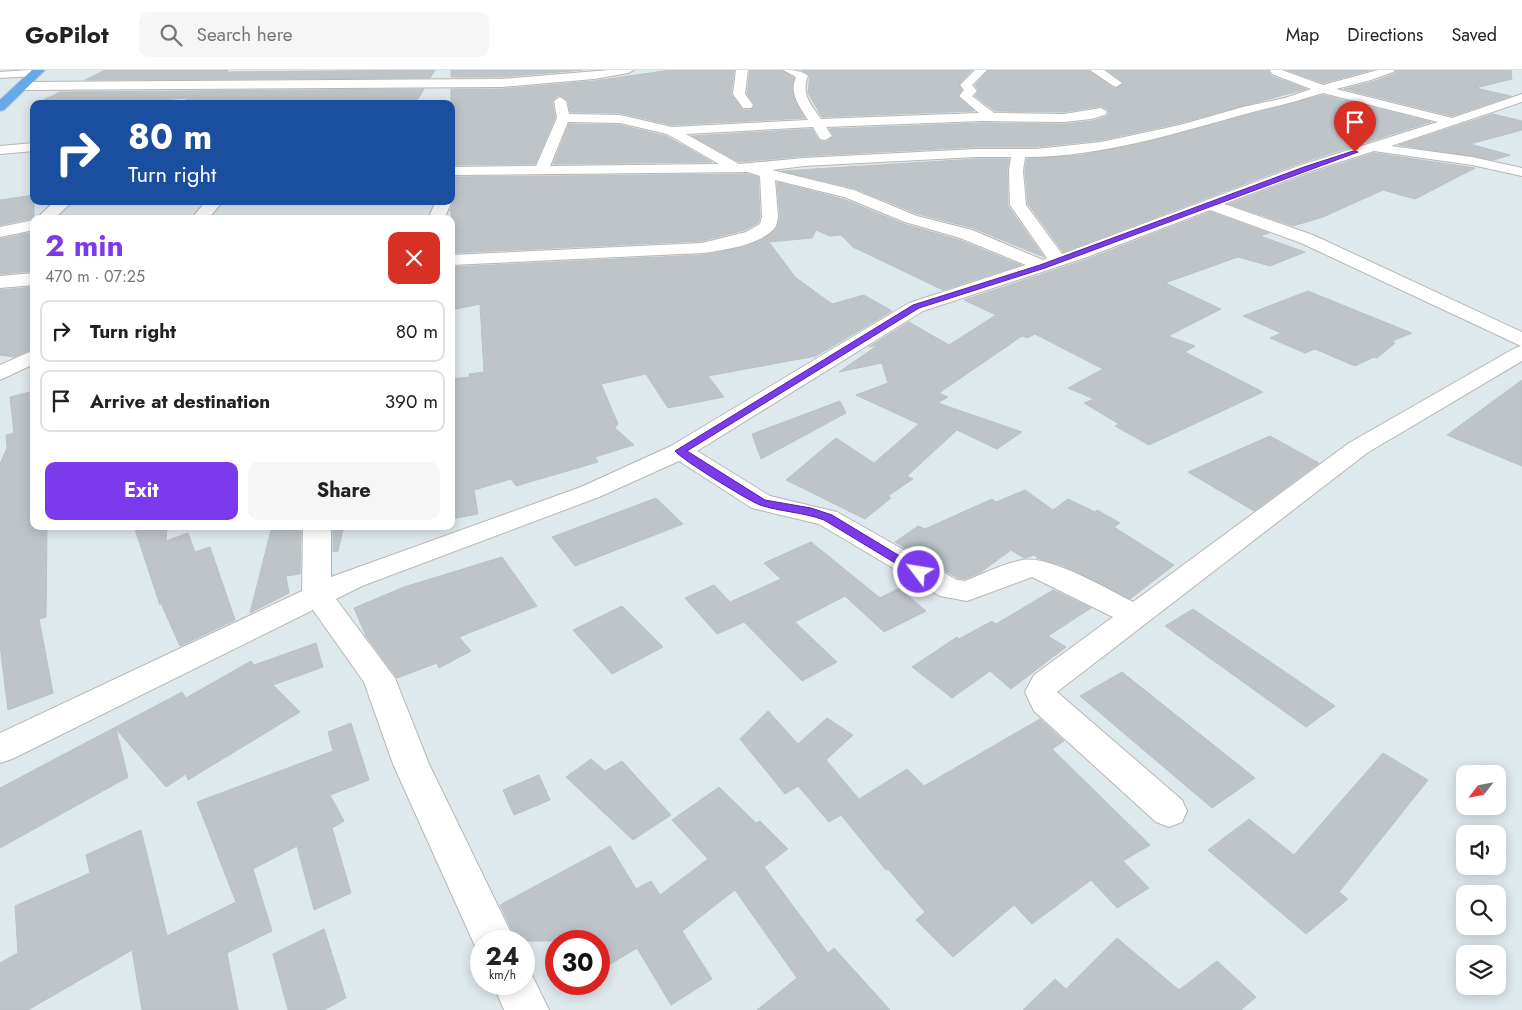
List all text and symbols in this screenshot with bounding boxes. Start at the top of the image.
search box [139,12,489,57]
text: GoPilot [25,17,109,52]
icon: search [157,21,185,49]
text: Search here [197,21,293,48]
text: Map [1286,22,1319,48]
text: Directions [1347,22,1423,48]
text: Saved [1451,22,1497,48]
pin [1334,101,1376,152]
icon: arrive [1341,108,1369,136]
text: 80 m [128,112,212,162]
icon: right [45,120,110,185]
text: Turn right [128,158,216,190]
text: 2 min [45,224,124,267]
button: close [388,232,440,284]
text: 470 m · 07:25 [45,265,145,288]
icon: right [47,317,75,345]
text: Turn right [90,318,176,345]
text: 80 m [396,318,438,345]
icon: arrive [47,387,75,415]
text: Arrive at destination [90,388,270,415]
text: 390 m [385,388,438,415]
button: Exit [45,462,238,520]
button: Share [248,462,440,520]
position arrow [892,545,944,597]
north arrow [1456,765,1506,815]
map controls [1456,765,1506,995]
button: sound [1456,825,1506,875]
button: search [1456,885,1506,935]
speed limit sign: 30 [545,930,610,995]
text: 24 [486,938,519,974]
button: layers [1456,945,1506,995]
text: km/h [489,966,516,984]

